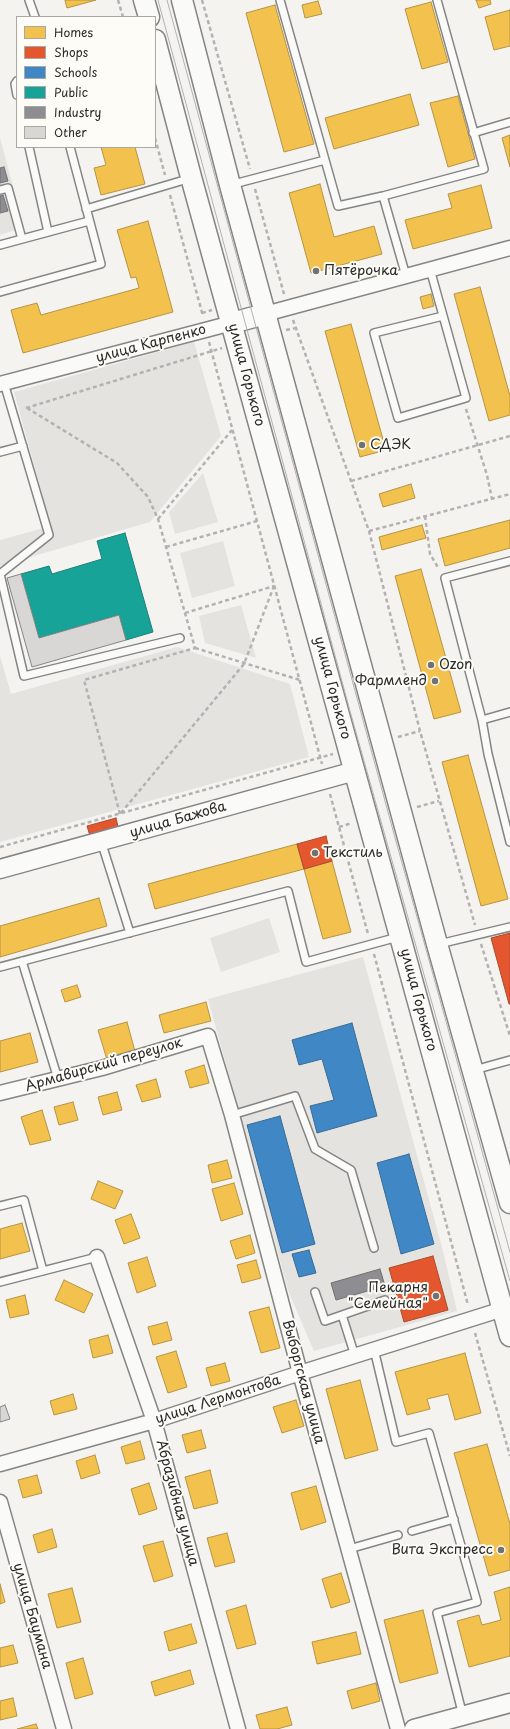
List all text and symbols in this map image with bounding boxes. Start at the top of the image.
legend [16,16,156,148]
text: Homes [54,23,93,41]
text: Shops [54,43,88,61]
text: Schools [54,63,97,81]
text: Public [54,83,88,101]
text: Industry [54,103,101,121]
text: Other [54,123,87,141]
place label: Пятёрочка [324,263,398,279]
marker: Пятёрочка [311,266,321,276]
street label: улица Карпенко [94,321,208,367]
street label: улица Горького [224,322,268,428]
place label: СДЭК [370,437,411,453]
marker: СДЭК [357,440,367,450]
street label: улица Горького [310,635,354,741]
place label: Ozon [439,657,472,673]
marker: Ozon [426,660,436,670]
place label: Фармленд [355,673,427,689]
marker: Фармленд [430,676,440,686]
street label: улица Бажова [128,798,228,842]
place label: Текстиль [323,845,383,861]
marker: Текстиль [310,848,320,858]
street label: улица Горького [396,947,440,1053]
street label: Армавирский переулок [23,1034,185,1096]
place label: Пекарня "Семейная" [348,1280,428,1312]
marker: Пекарня "Семейная" [431,1291,441,1301]
street label: Выборгская улица [278,1318,328,1446]
street label: улица Лермонтова [153,1372,283,1428]
street label: Абразивная улица [152,1438,202,1568]
place label: Вита Экспресс [391,1542,493,1558]
marker: Вита Экспресс [496,1545,506,1555]
street label: улица Баумана [9,1561,55,1671]

